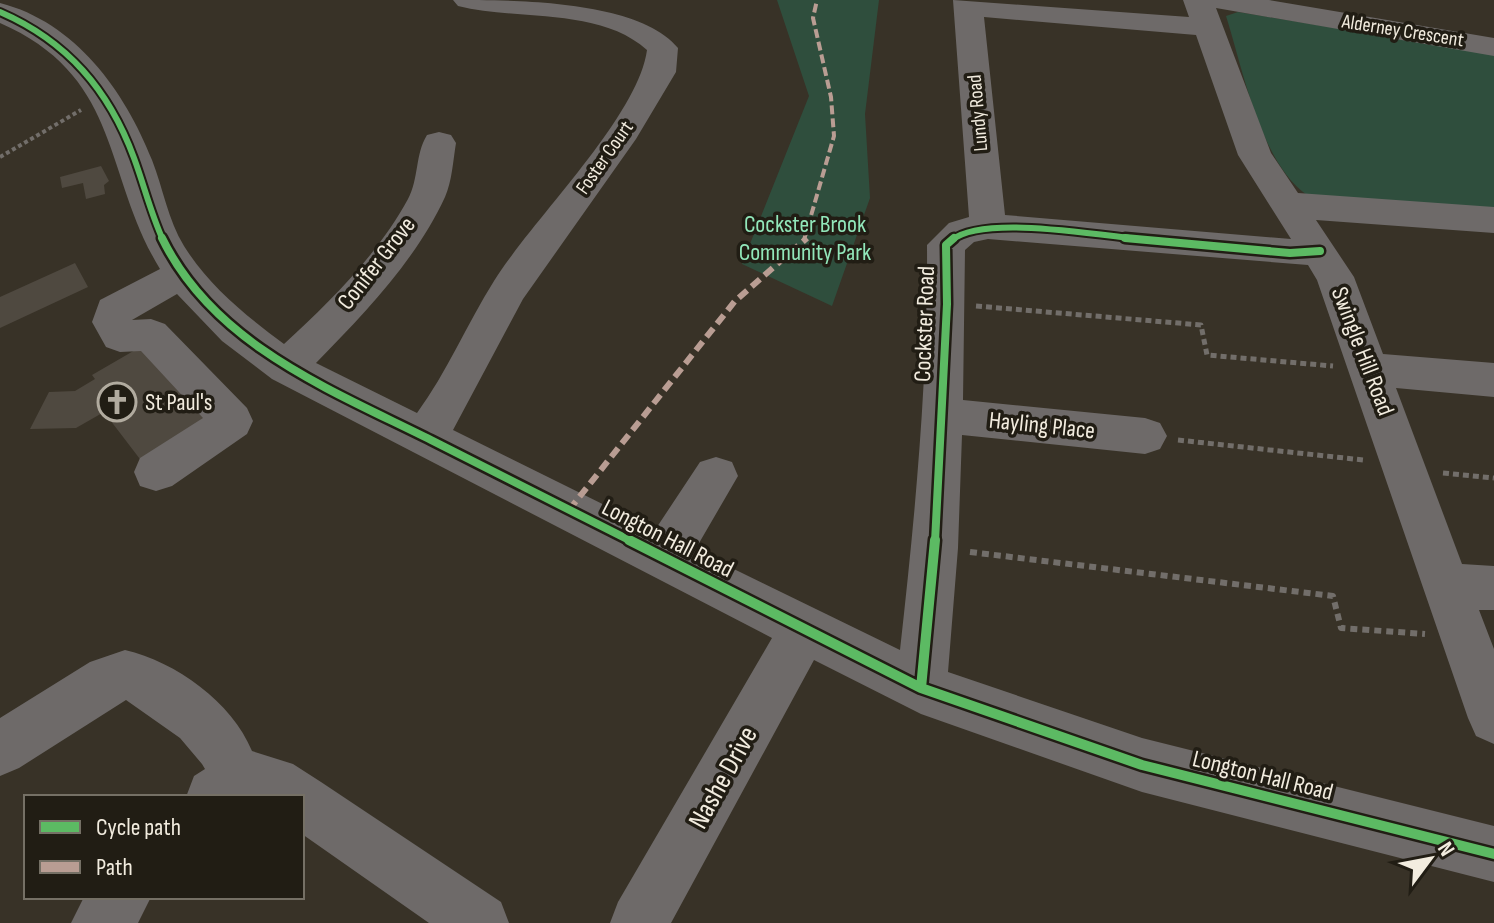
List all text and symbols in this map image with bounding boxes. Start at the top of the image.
street label: Alderney Crescent [1339,9,1465,52]
street label: Lundy Road [963,74,993,152]
street label: Foster Court [571,116,639,199]
park label: Cockster Brook Community Park [739,210,871,267]
street label: Conifer Grove [331,211,422,316]
street label: Cockster Road [908,266,941,382]
street label: Swingle Hill Road [1325,283,1400,420]
church icon: St Paul's [96,381,138,423]
place label: St Paul's [145,388,212,417]
street label: Hayling Place [987,406,1096,445]
street label: Longton Hall Road [597,493,738,584]
street label: Nashe Drive [682,721,765,835]
street label: Longton Hall Road [1190,744,1336,807]
legend [24,795,304,899]
text: Cycle path [96,813,181,842]
north arrow [1390,819,1470,899]
text: N [1431,837,1460,861]
text: Path [96,853,133,882]

